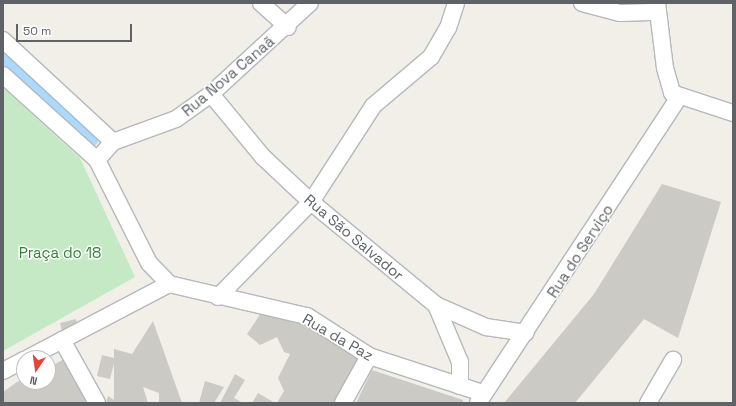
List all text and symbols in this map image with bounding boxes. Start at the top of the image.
scale bar [18,16,134,42]
text: 50 m [23,23,51,39]
street label: Rua Nova Canaã [178,32,278,120]
street label: Rua São Salvador [301,190,407,284]
street label: Rua do Serviço [543,201,617,301]
park label: Praça do 18 [19,244,101,262]
street label: Rua da Paz [299,310,377,364]
north arrow [16,350,56,390]
text: N [28,373,39,388]

